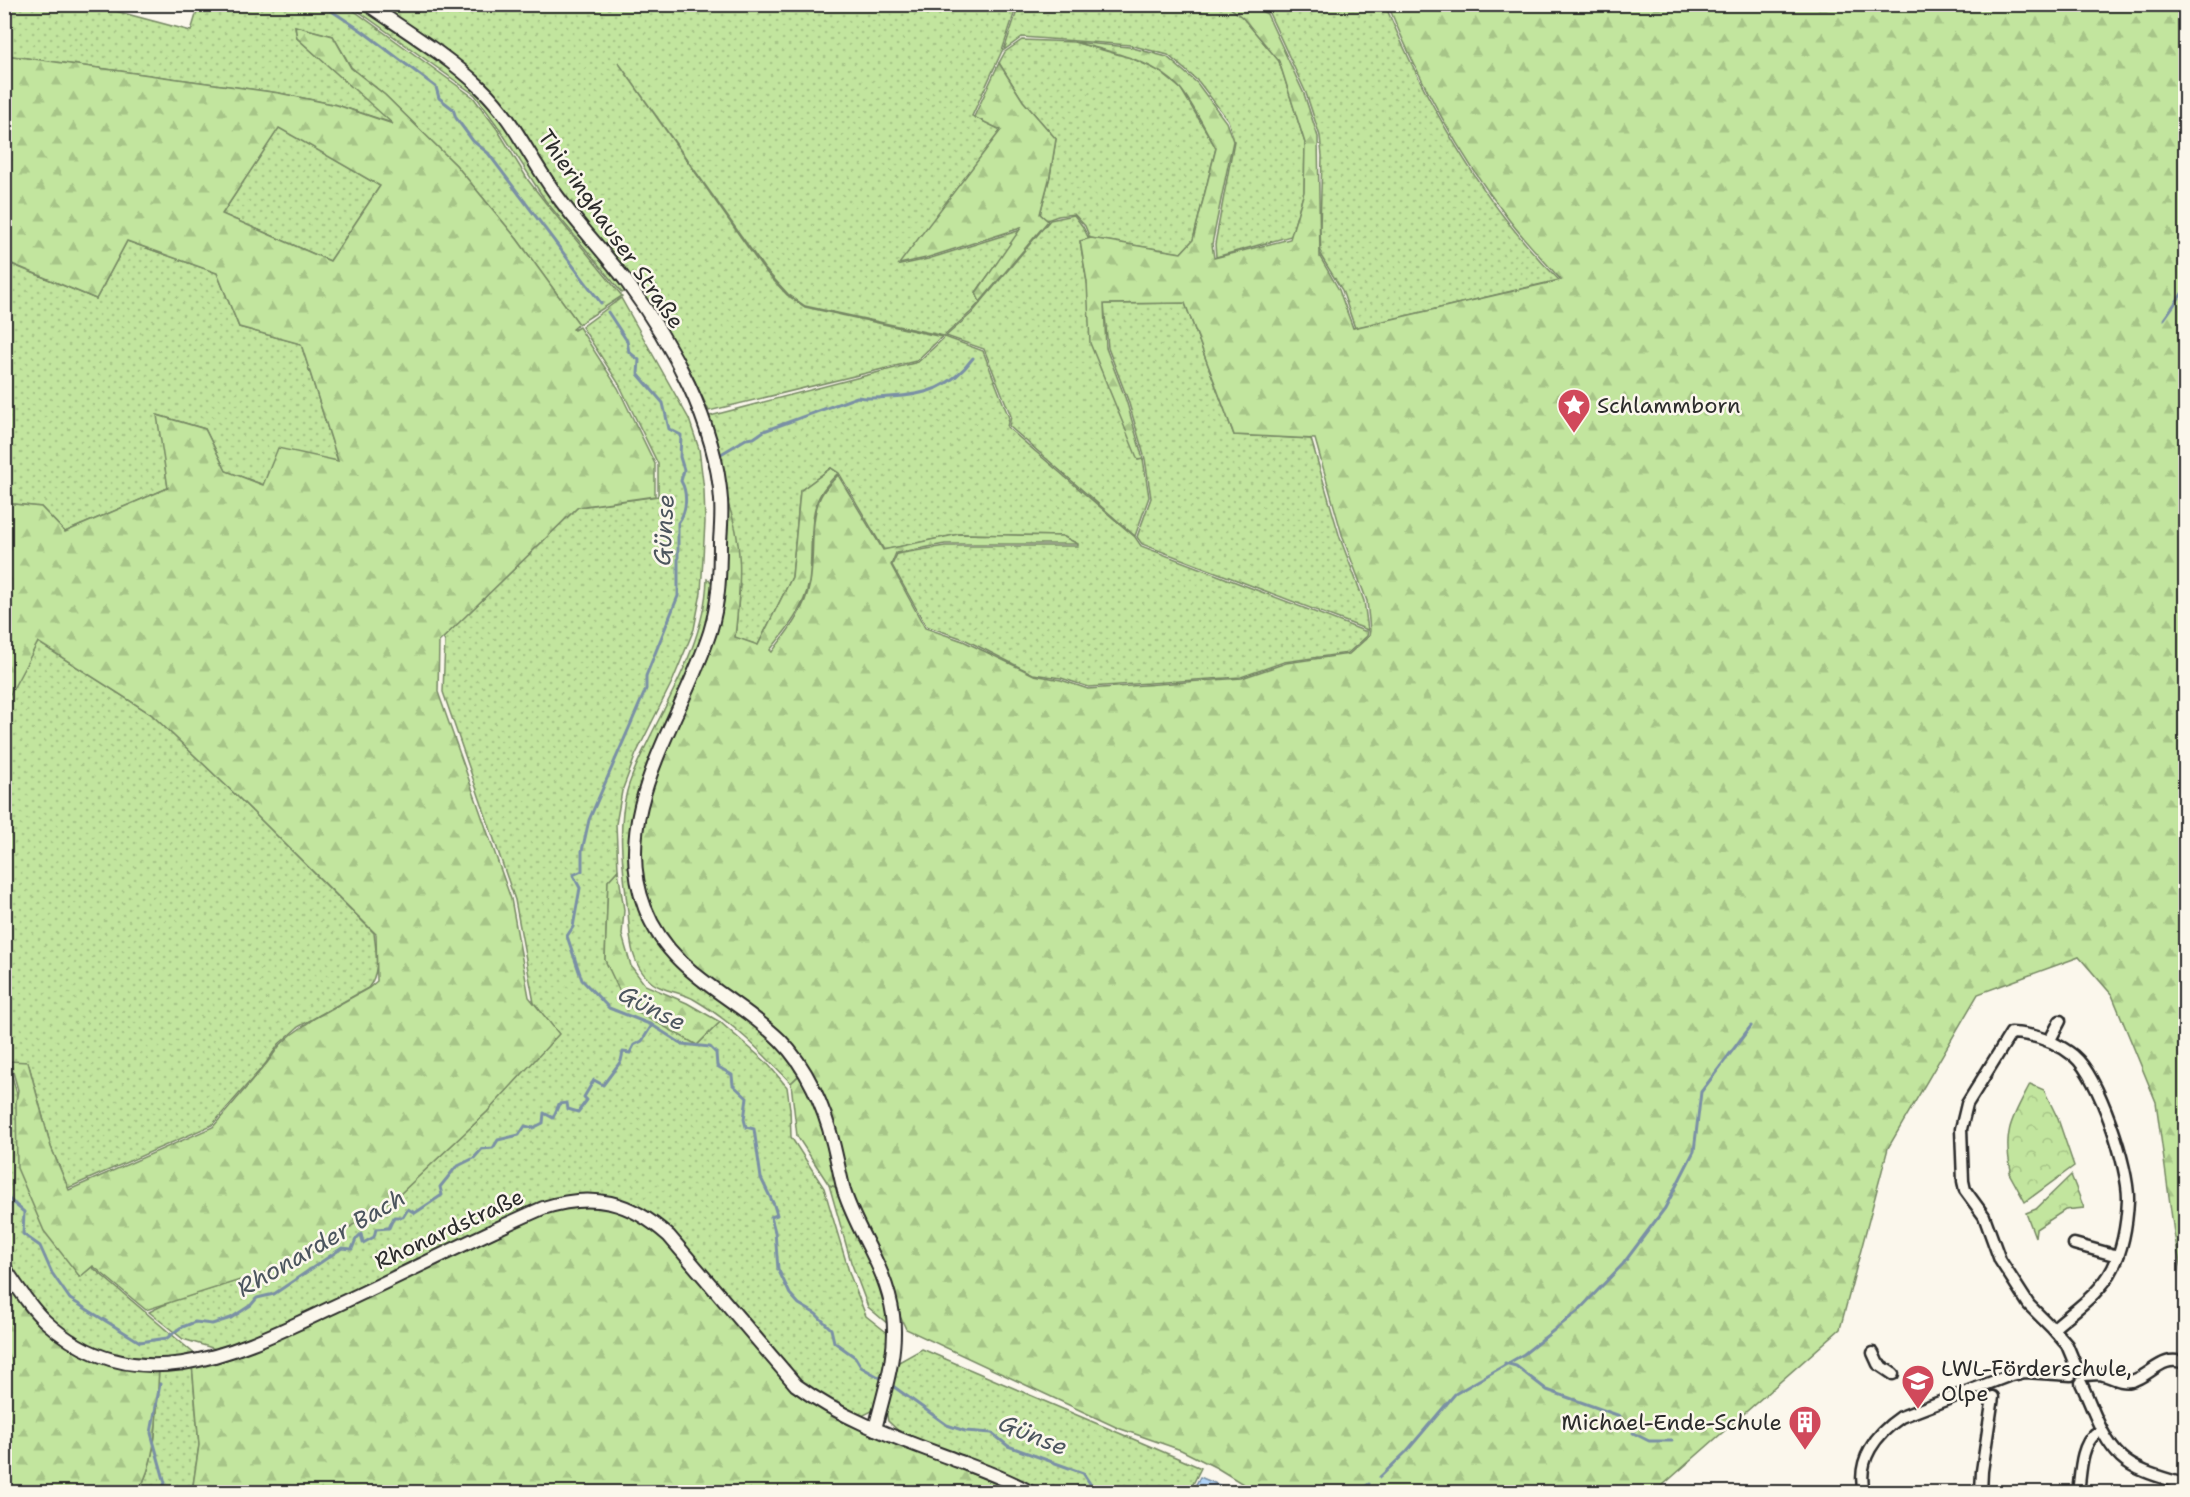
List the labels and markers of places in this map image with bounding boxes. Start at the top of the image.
place icon: Schlammborn [1556,387,1592,434]
place label: Schlammborn [1597,391,1740,420]
place label: LWL-Förderschule, Olpe [1941,1354,2132,1408]
school or university icon: LWL-Förderschule, Olpe [1900,1363,1936,1410]
building icon: Michael-Ende-Schule [1787,1404,1823,1451]
place label: Michael-Ende-Schule [1561,1408,1782,1437]

